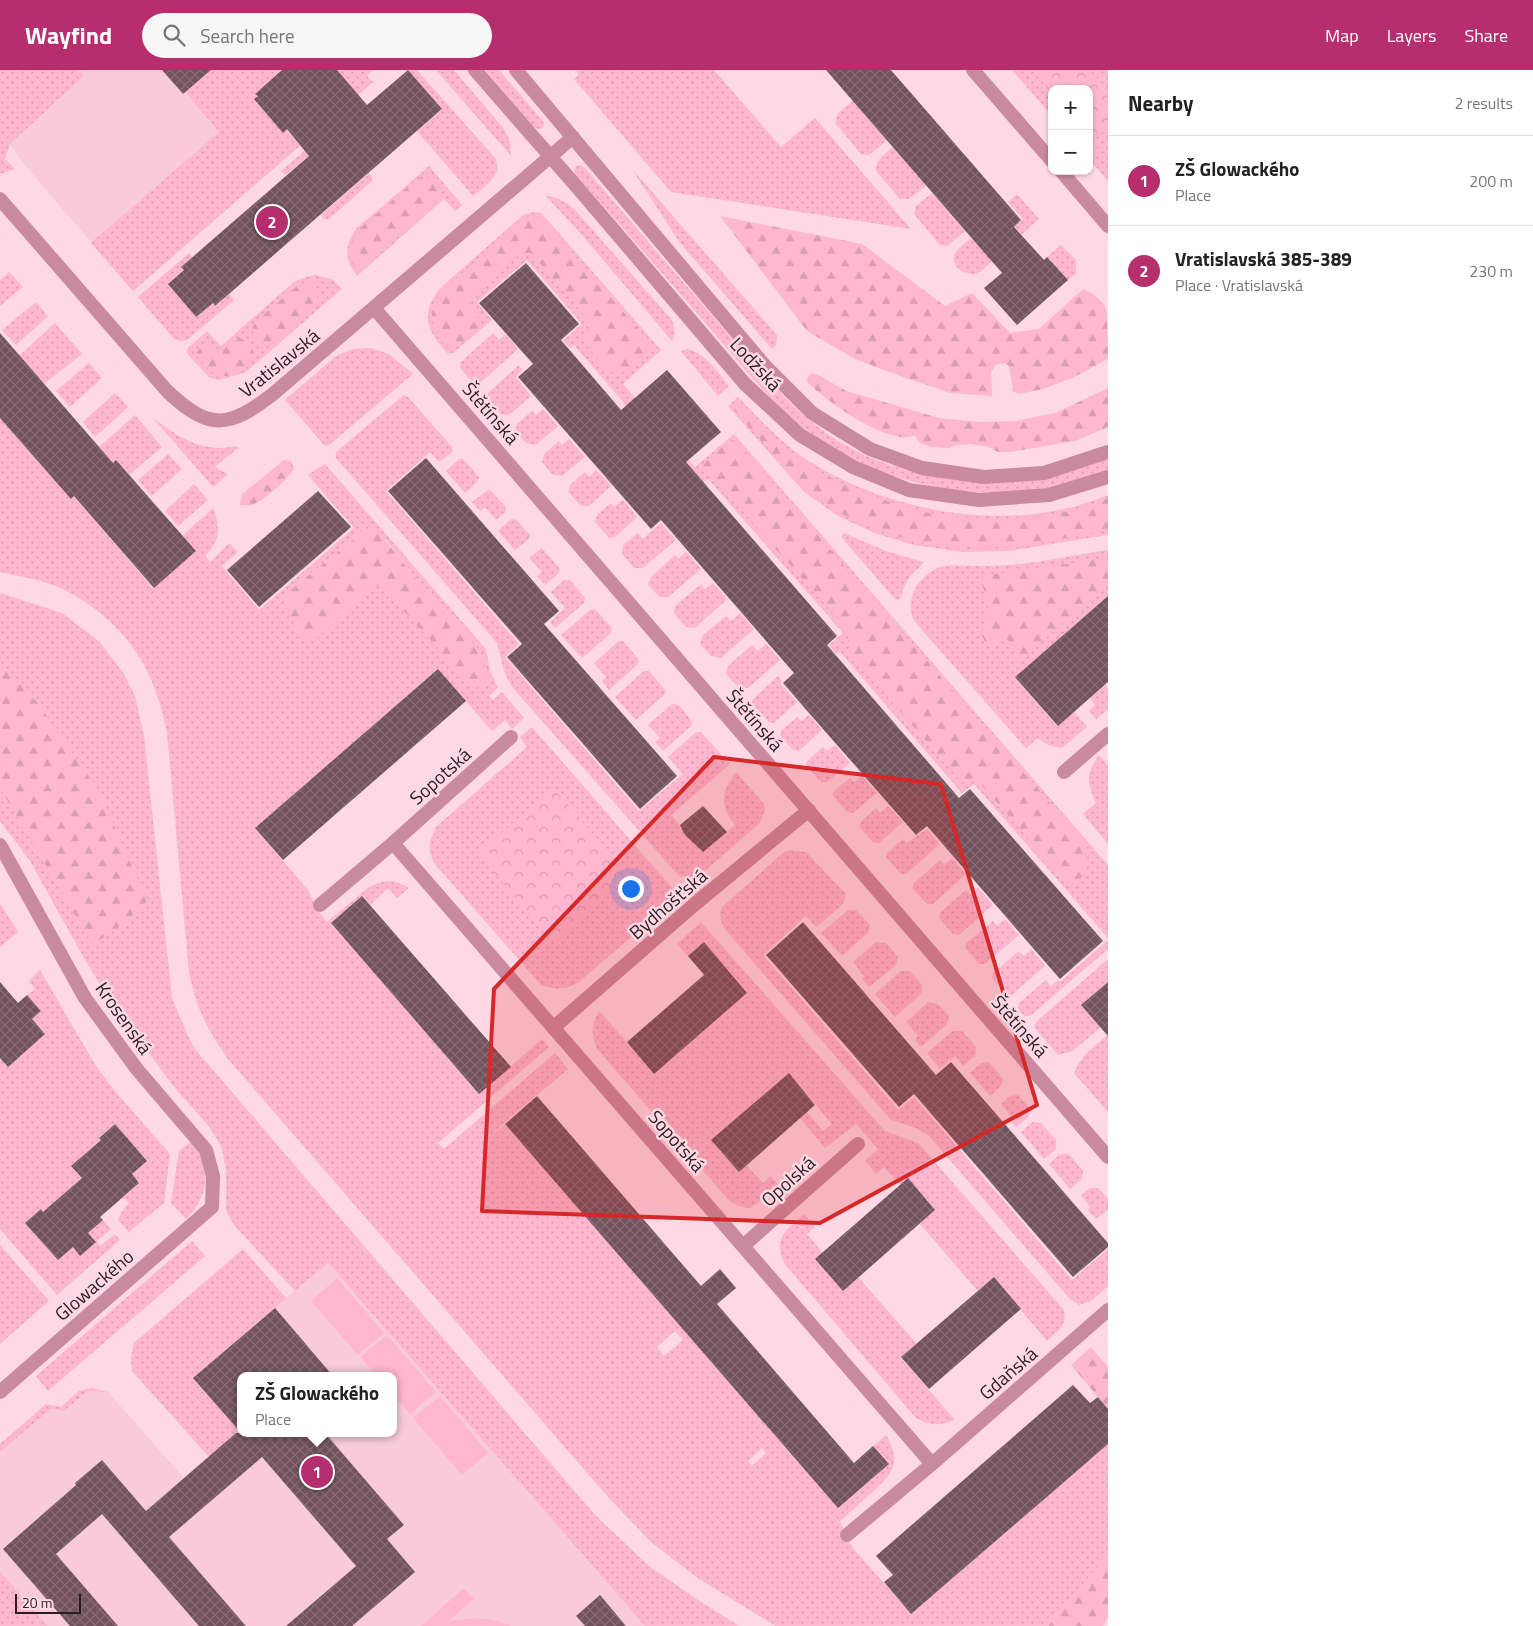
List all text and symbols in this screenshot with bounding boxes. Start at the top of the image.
search box [142,13,492,58]
text: Wayfind [25,17,112,53]
icon: search [160,21,188,49]
text: Search here [200,21,295,50]
text: Map [1325,22,1359,49]
text: Layers [1387,22,1436,49]
text: Share [1464,22,1508,49]
map controls [1048,85,1093,175]
button: + [1048,85,1093,130]
text: Nearby [1128,87,1193,119]
text: 2 results [1454,91,1513,115]
button: − [1048,130,1093,175]
text: ZŠ Glowackého [1175,154,1299,183]
text: 1 [1140,169,1148,193]
text: 200 m [1469,169,1513,193]
text: Place [1175,183,1211,207]
pin: 2 [256,203,288,241]
text: Vratislavská 385-389 [1175,244,1352,273]
text: 2 [1140,259,1148,283]
text: 230 m [1469,259,1513,283]
text: Place · Vratislavská [1175,273,1303,297]
street label: Vratislavská [232,321,326,404]
street label: Lodžská [724,330,790,398]
street label: Štětínská [456,375,527,451]
street label: Štětínská [720,682,791,758]
street label: Sopotská [402,740,477,811]
street label: Bydhošťská [622,861,714,946]
your location [618,876,644,902]
street label: Krosenská [89,975,160,1061]
street label: Štětínská [985,988,1056,1064]
street label: Sopotská [642,1103,713,1179]
street label: Opolská [754,1148,822,1213]
street label: Glowackého [48,1242,140,1327]
street label: Gdaňská [972,1339,1044,1406]
popup [237,1372,397,1437]
text: ZŠ Glowackého [255,1378,379,1407]
text: Place [255,1407,291,1431]
pin: 1 [301,1453,333,1491]
scale bar [15,1591,81,1614]
text: 20 m [22,1592,52,1613]

